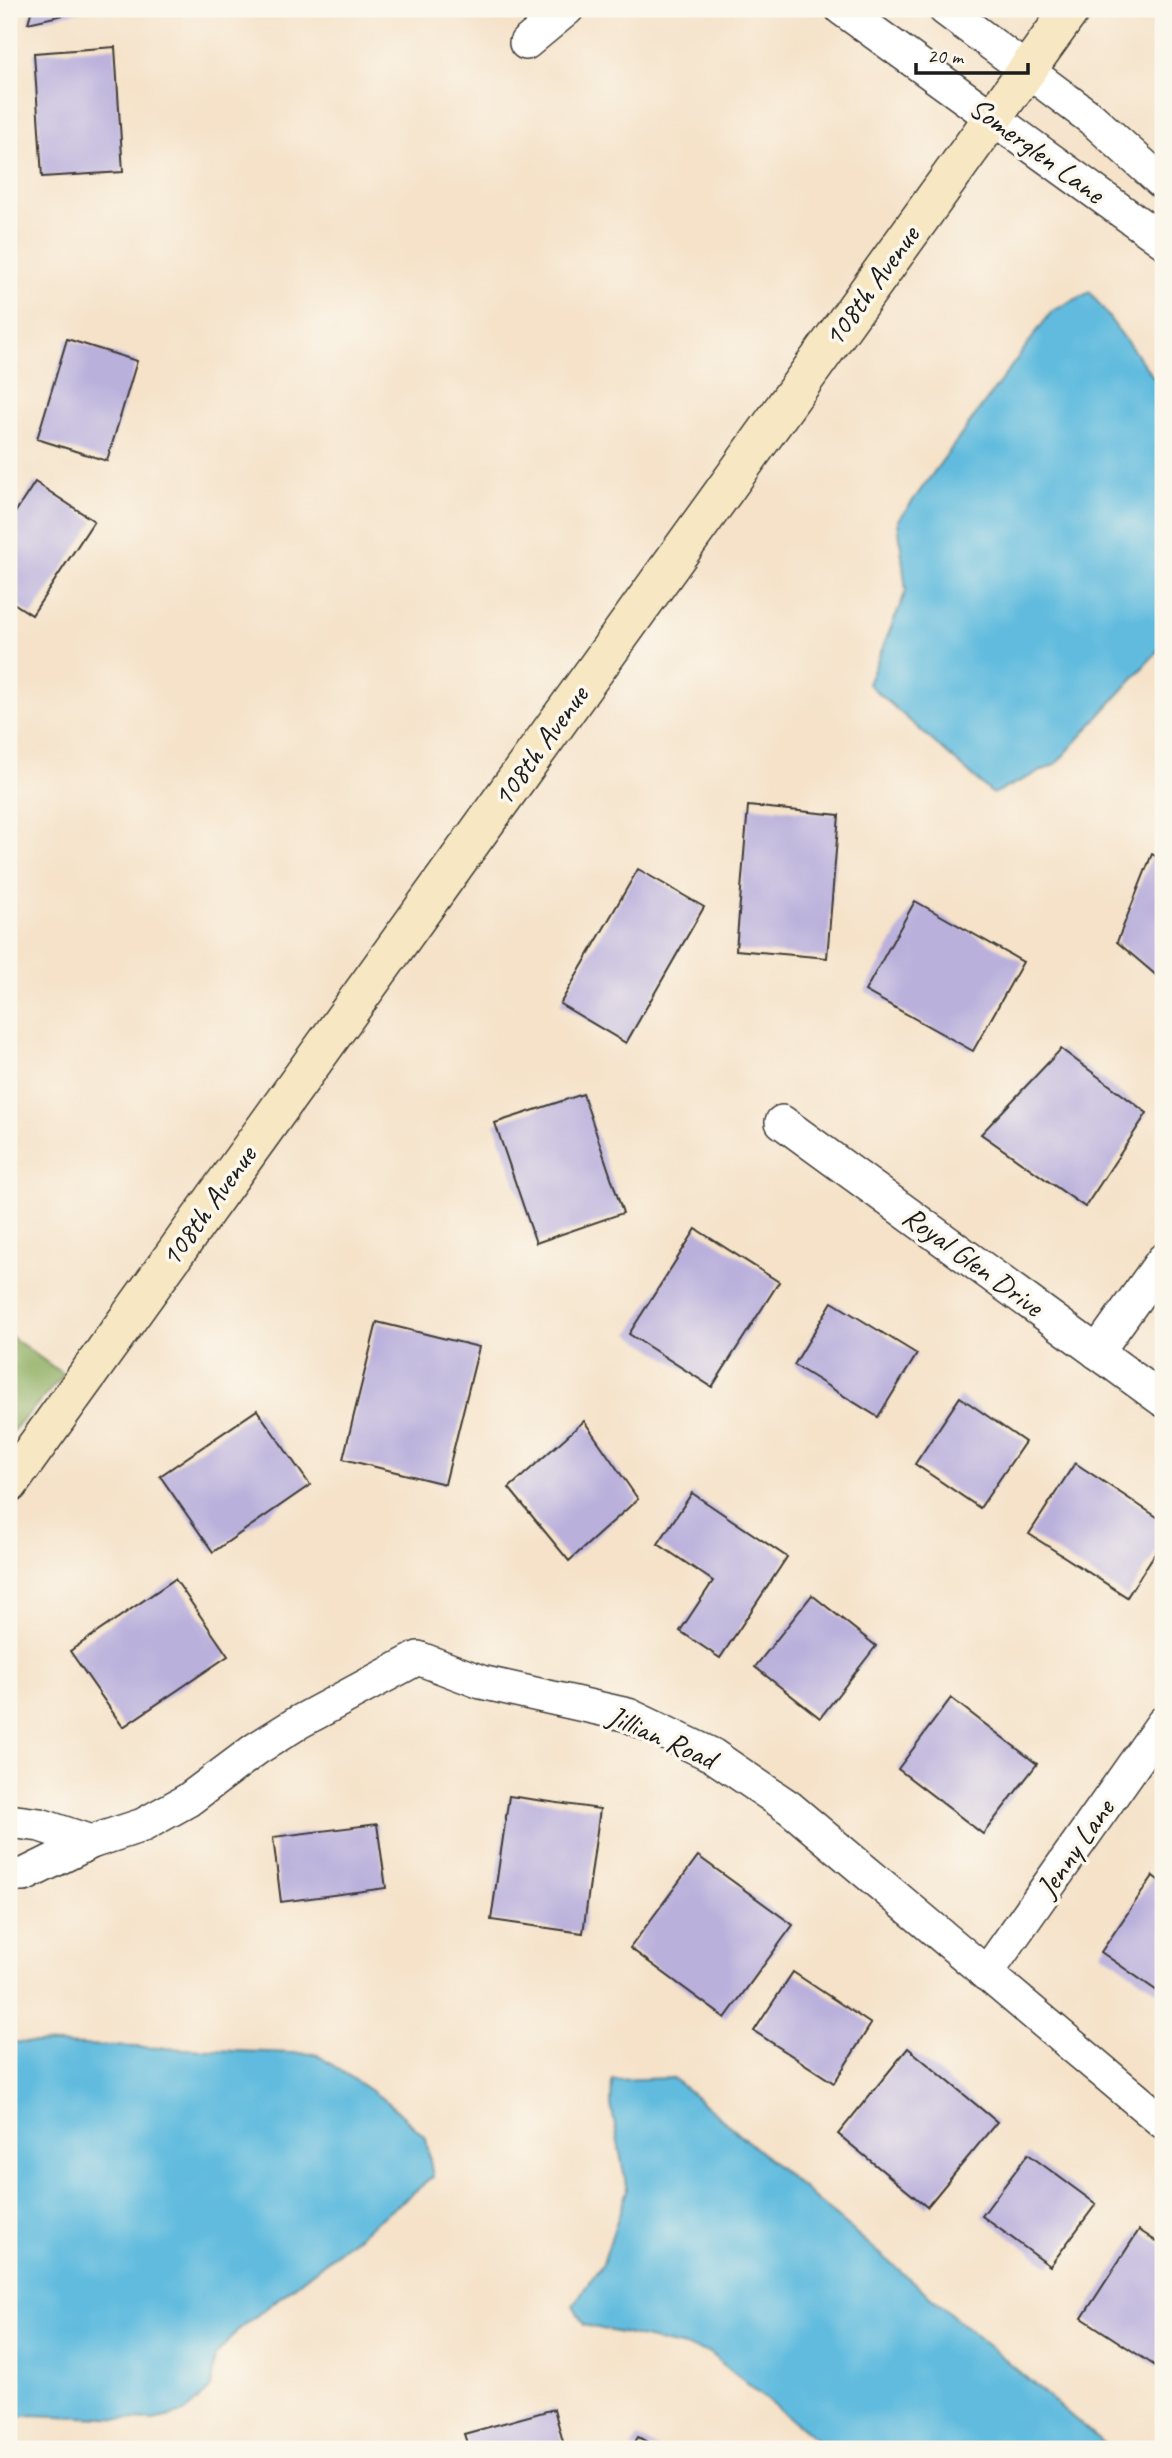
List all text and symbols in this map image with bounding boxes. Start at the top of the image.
scale bar [916,32,1028,76]
text: 20 m [927,43,965,69]
street label: Somerglen Lane [962,88,1114,213]
street label: 108th Avenue [814,216,929,354]
street label: 108th Avenue [483,676,598,814]
street label: 108th Avenue [151,1136,266,1274]
street label: Royal Glen Drive [895,1197,1053,1326]
street label: Jillian Road [600,1696,726,1779]
street label: Jenny Lane [1026,1790,1124,1906]

